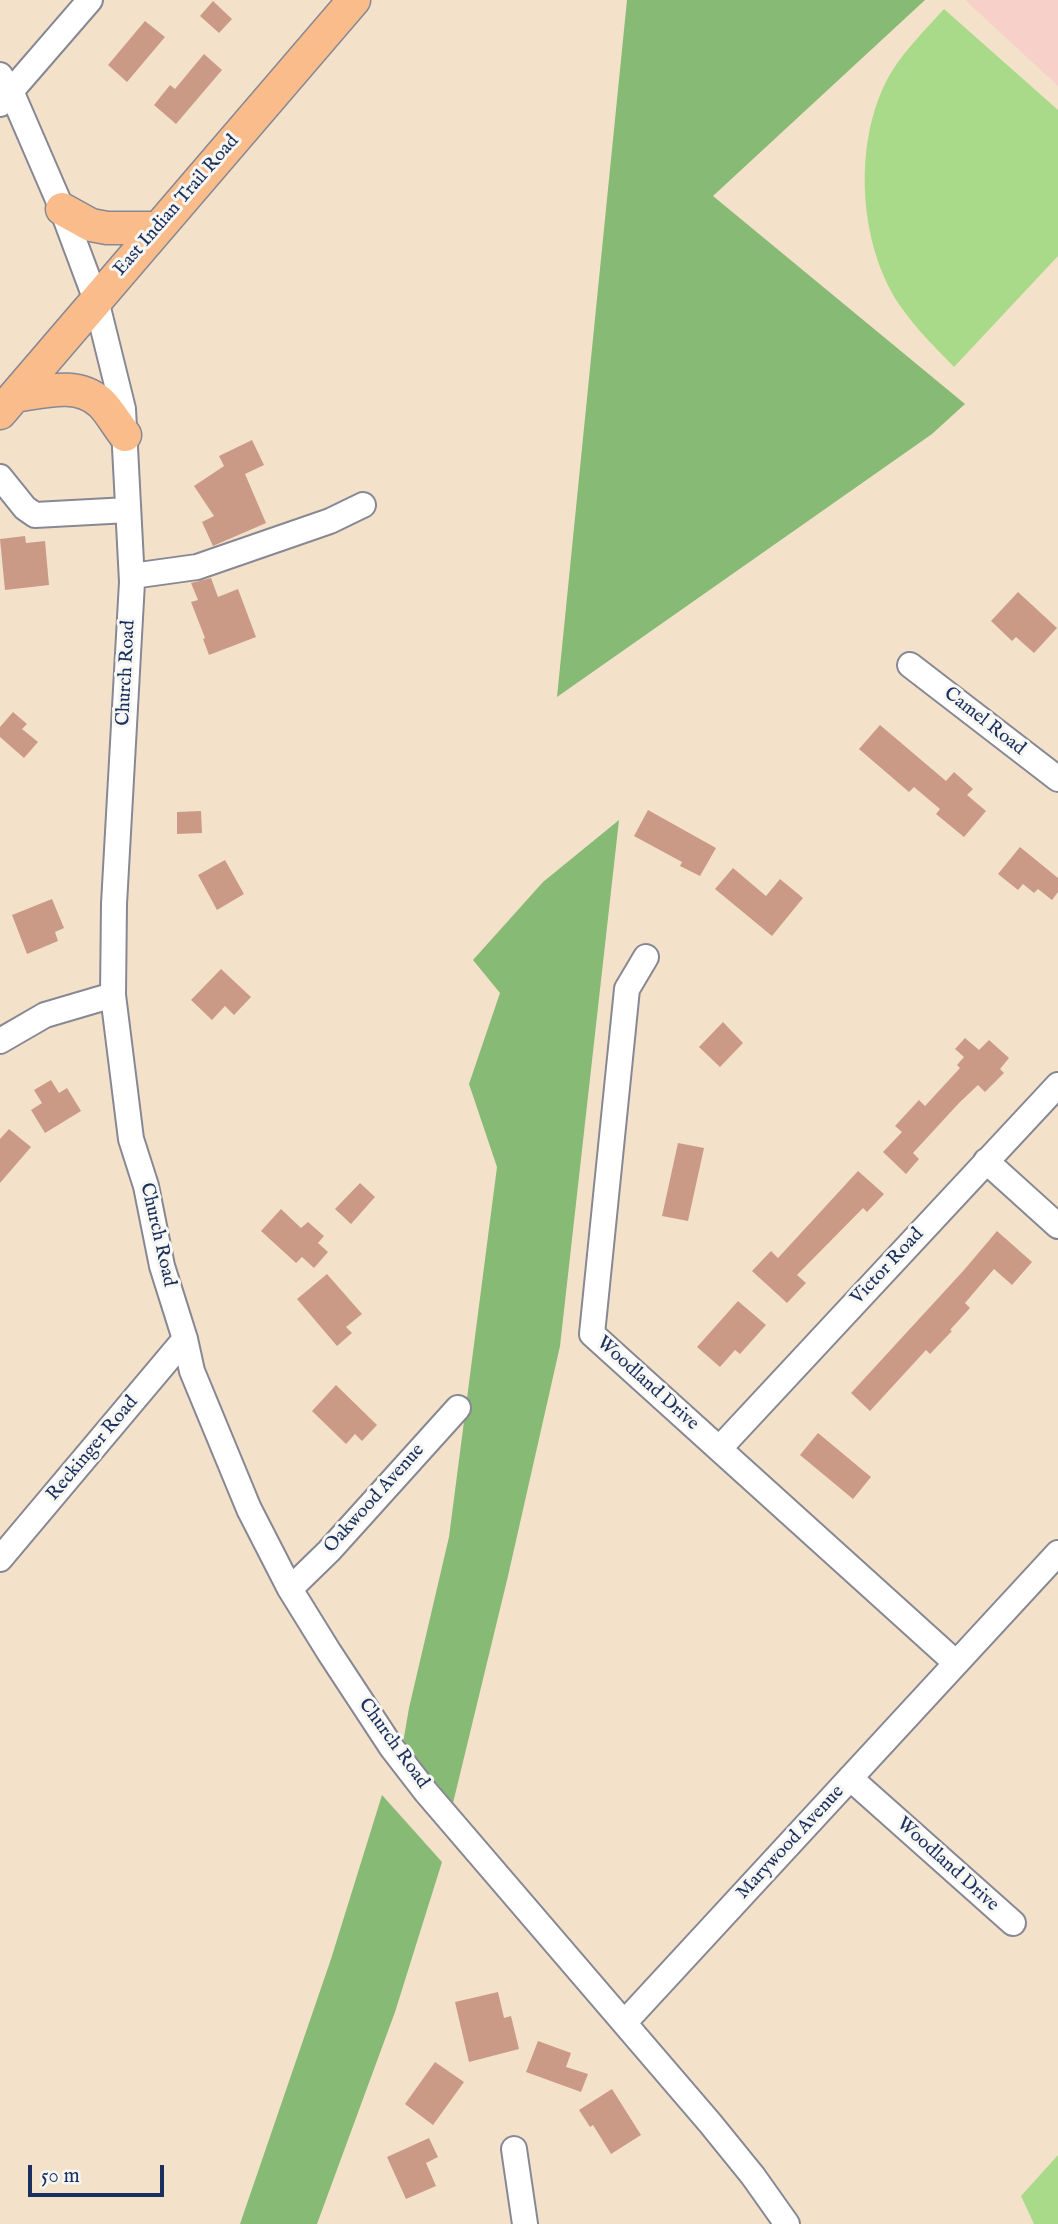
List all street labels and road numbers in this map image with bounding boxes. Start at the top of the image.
street label: East Indian Trail Road [109,131,245,281]
street label: Church Road [113,620,141,726]
street label: Camel Road [939,683,1029,761]
street label: Church Road [134,1181,180,1289]
street label: Victor Road [847,1224,929,1310]
street label: Woodland Drive [591,1332,703,1436]
street label: Reckinger Road [43,1392,143,1506]
street label: Oakwood Avenue [320,1440,430,1558]
street label: Church Road [353,1695,433,1793]
street label: Marywood Avenue [732,1781,850,1905]
street label: Woodland Drive [891,1813,1003,1917]

